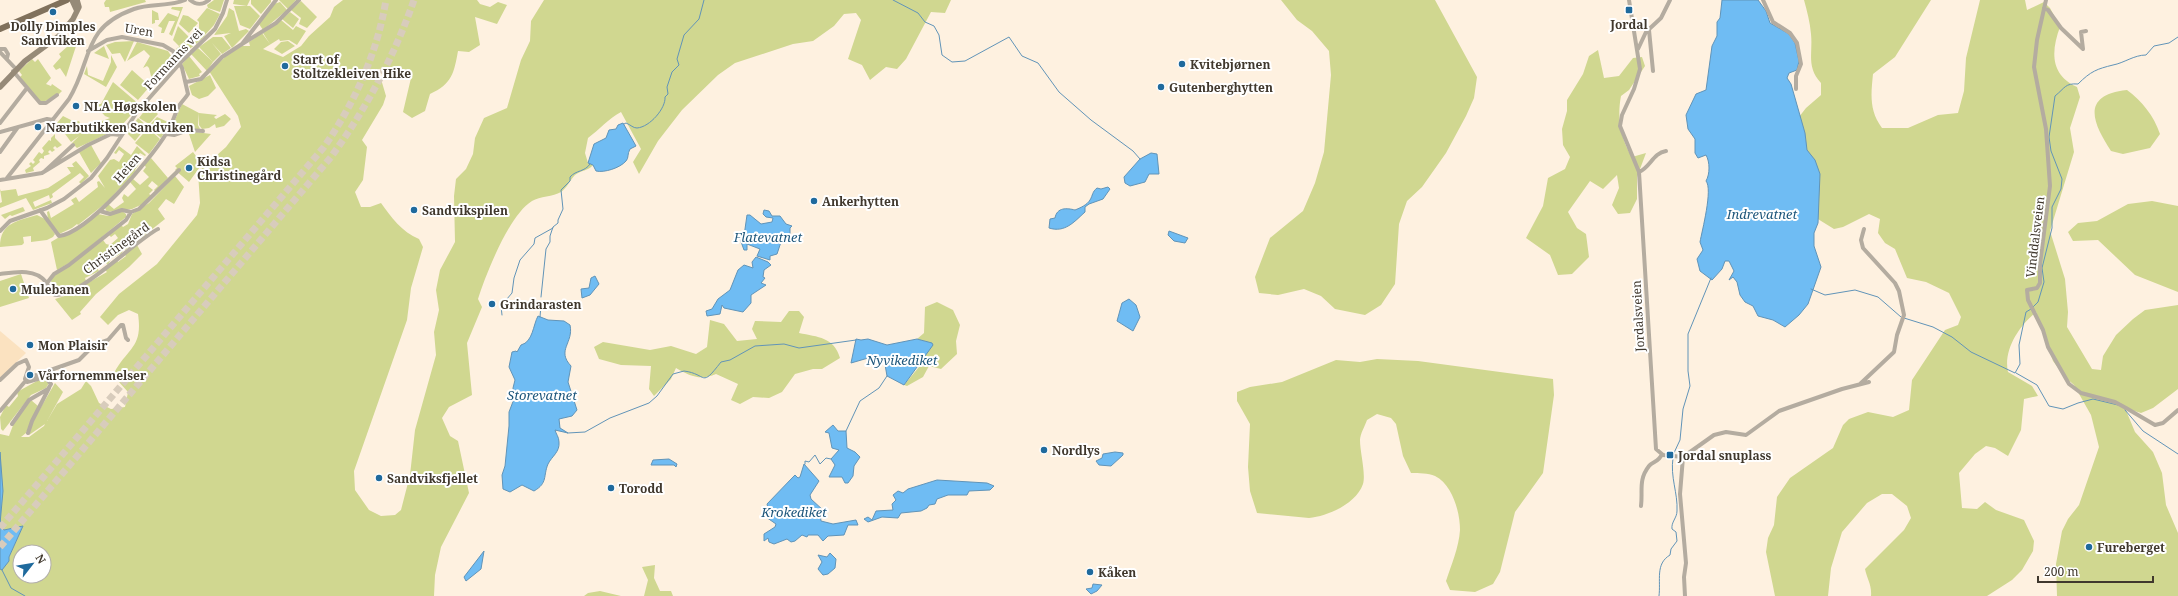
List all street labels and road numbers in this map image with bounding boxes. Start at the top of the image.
street label: Uren [124,19,155,41]
street label: Formanns vei [140,24,206,94]
street label: Heien [109,149,145,186]
street label: Vinddalsveien [2022,195,2048,279]
street label: Christinegård [79,218,153,278]
street label: Jordalsveien [1628,280,1648,353]

